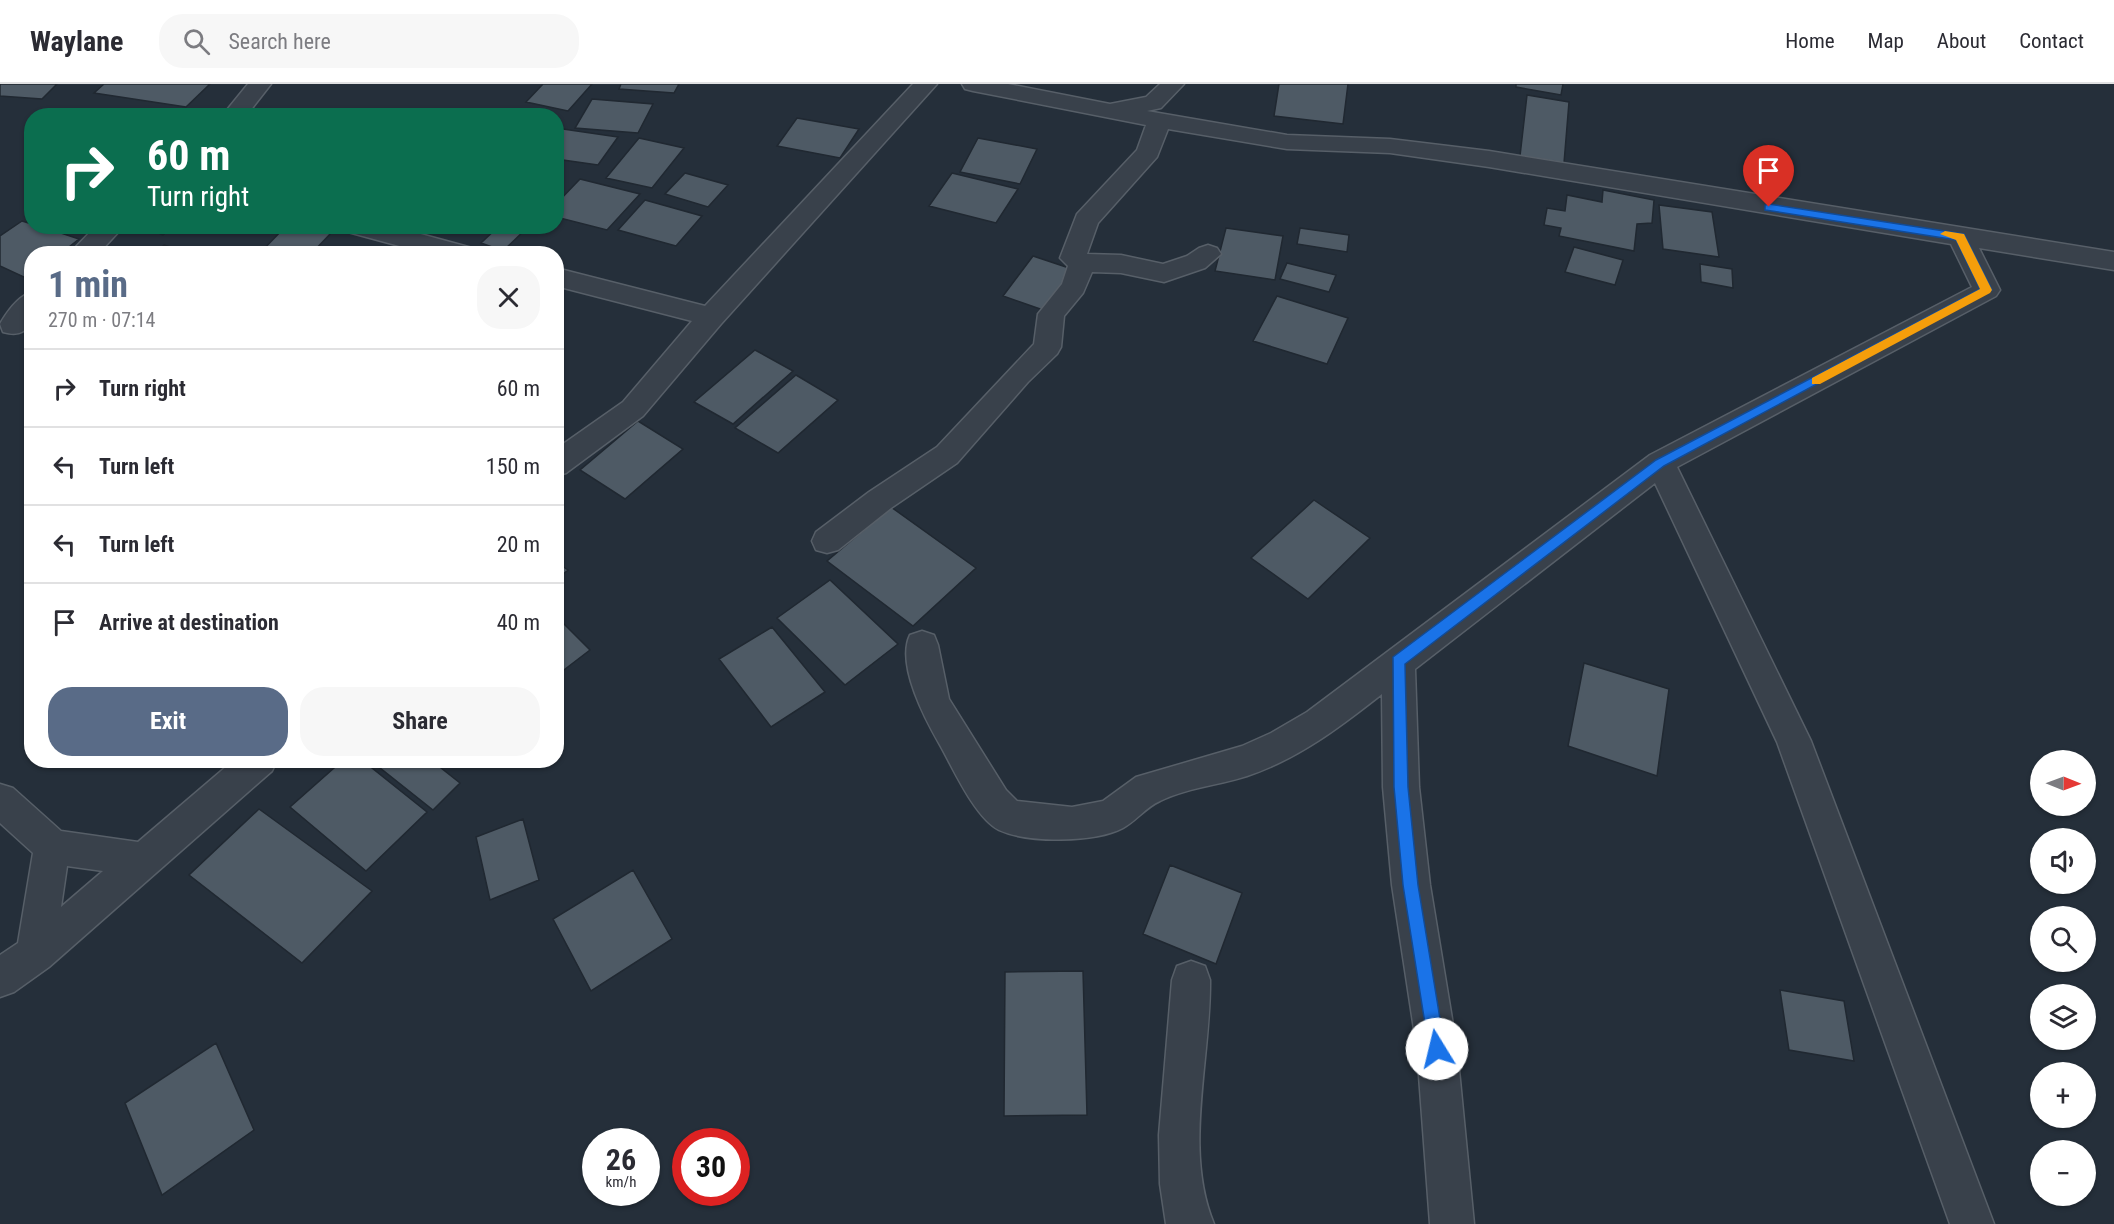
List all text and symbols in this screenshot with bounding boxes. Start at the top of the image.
search box [159,14,579,68]
text: Waylane [30,25,123,58]
icon: search [180,25,213,58]
text: Search here [228,29,331,54]
text: Home [1785,29,1835,53]
text: Map [1868,29,1904,53]
text: About [1937,29,1986,53]
text: Contact [2019,29,2084,53]
text: 60 m [147,131,230,180]
icon: right [48,132,126,210]
pin [1743,145,1794,207]
icon: arrive [1752,154,1785,187]
text: Turn right [147,181,249,213]
text: 1 min [48,264,128,306]
button: close [477,266,540,329]
text: 270 m · 07:14 [48,308,155,332]
icon: right [48,372,81,405]
text: Turn right [99,376,186,401]
text: 60 m [497,376,540,401]
icon: left [48,450,81,483]
text: Turn left [99,454,174,479]
text: 150 m [486,454,540,479]
icon: left [48,528,81,561]
text: Turn left [99,532,174,557]
text: 20 m [497,532,540,557]
icon: arrive [48,606,81,639]
text: Arrive at destination [99,610,279,635]
text: 40 m [497,610,540,635]
button: Exit [48,687,288,756]
button: Share [300,687,540,756]
north arrow [2030,750,2096,816]
map controls [2030,750,2096,1206]
button: sound [2030,828,2096,894]
button: search [2030,906,2096,972]
button: layers [2030,984,2096,1050]
position arrow [1405,1017,1469,1081]
button: + [2030,1062,2096,1128]
speed limit sign: 30 [672,1128,750,1206]
button: − [2030,1140,2096,1206]
text: 26 [606,1142,636,1177]
text: km/h [606,1173,636,1191]

